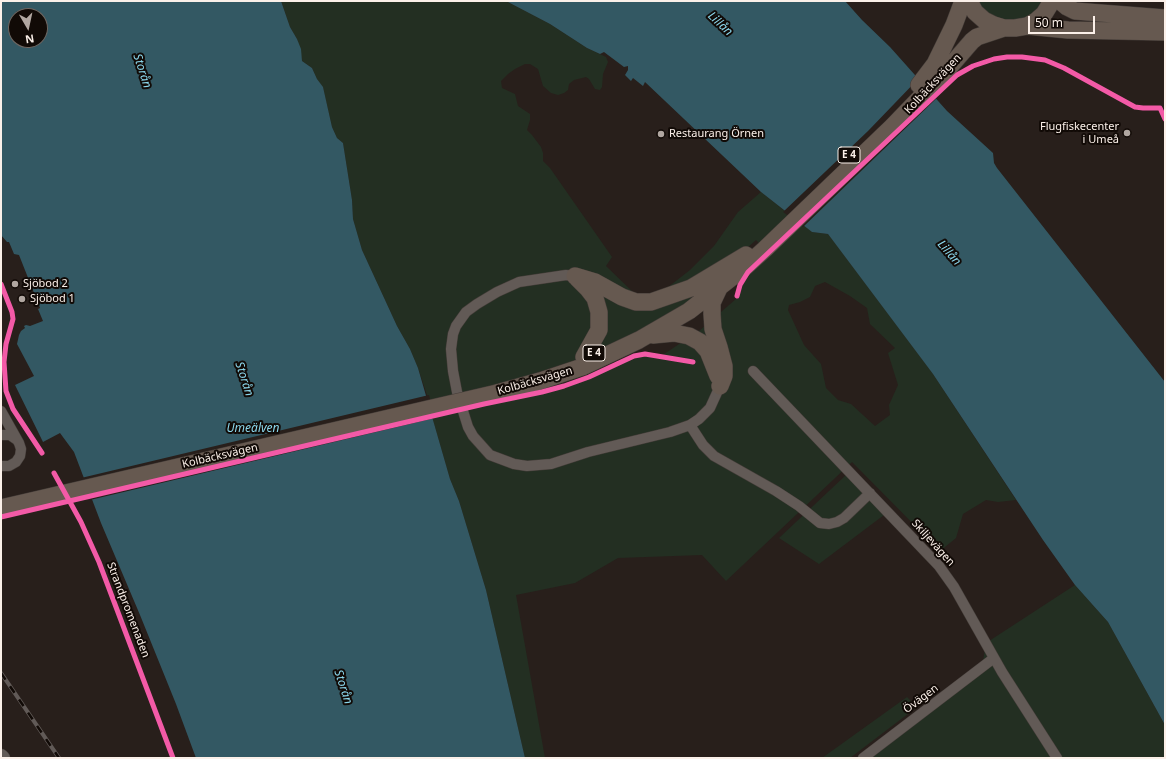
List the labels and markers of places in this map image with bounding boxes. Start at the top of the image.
place label: Flugfiskecenter i Umeå [1040,120,1119,146]
place label: Restaurang Örnen [669,127,764,141]
marker: Flugfiskecenter i Umeå [1122,128,1132,138]
marker: Restaurang Örnen [656,129,666,139]
place label: Sjöbod 2 [23,277,68,291]
marker: Sjöbod 2 [10,279,20,289]
place label: Sjöbod 1 [30,292,75,306]
marker: Sjöbod 1 [17,294,27,304]

